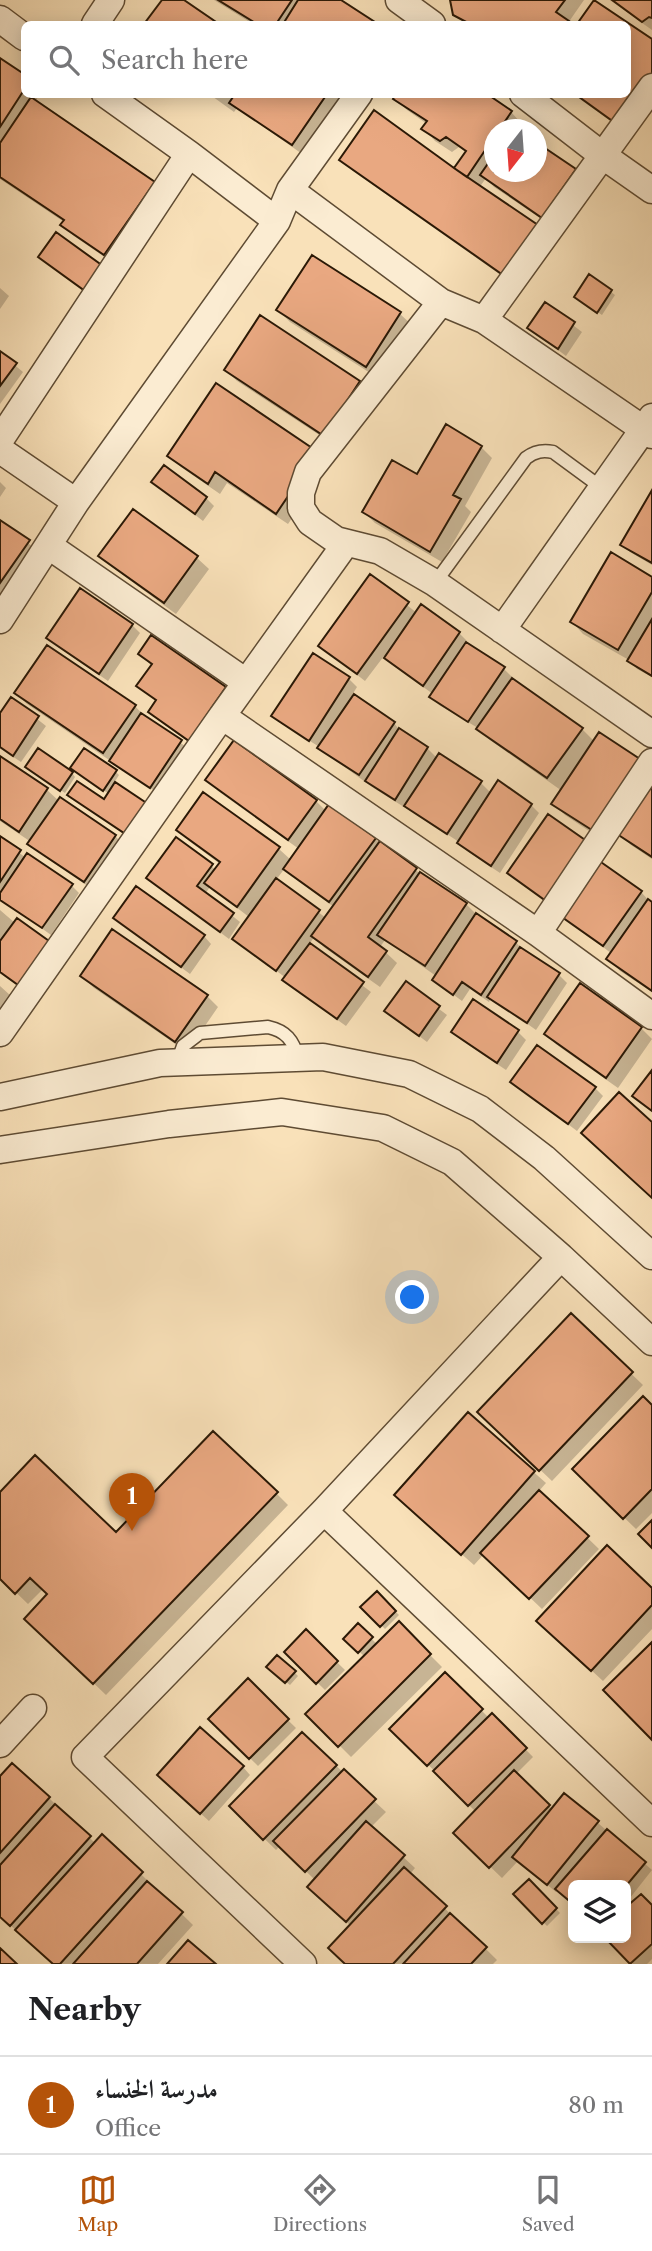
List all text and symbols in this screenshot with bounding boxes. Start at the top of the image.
search box [21,21,631,98]
icon: search [45,41,83,79]
text: Search here [101,44,248,76]
north arrow [484,119,547,182]
your location [395,1280,429,1314]
pin: 1 [109,1473,155,1531]
map controls [568,1880,631,1943]
button: layers [568,1880,631,1943]
text: Nearby [28,1991,141,2028]
text: مدرسة الخنساء [95,2073,218,2105]
text: 1 [46,2091,56,2119]
text: 80 m [568,2091,624,2119]
text: Office [95,2114,161,2142]
tab: Map [77,2171,118,2236]
tab: Directions [273,2171,367,2236]
tab: Saved [522,2171,575,2236]

